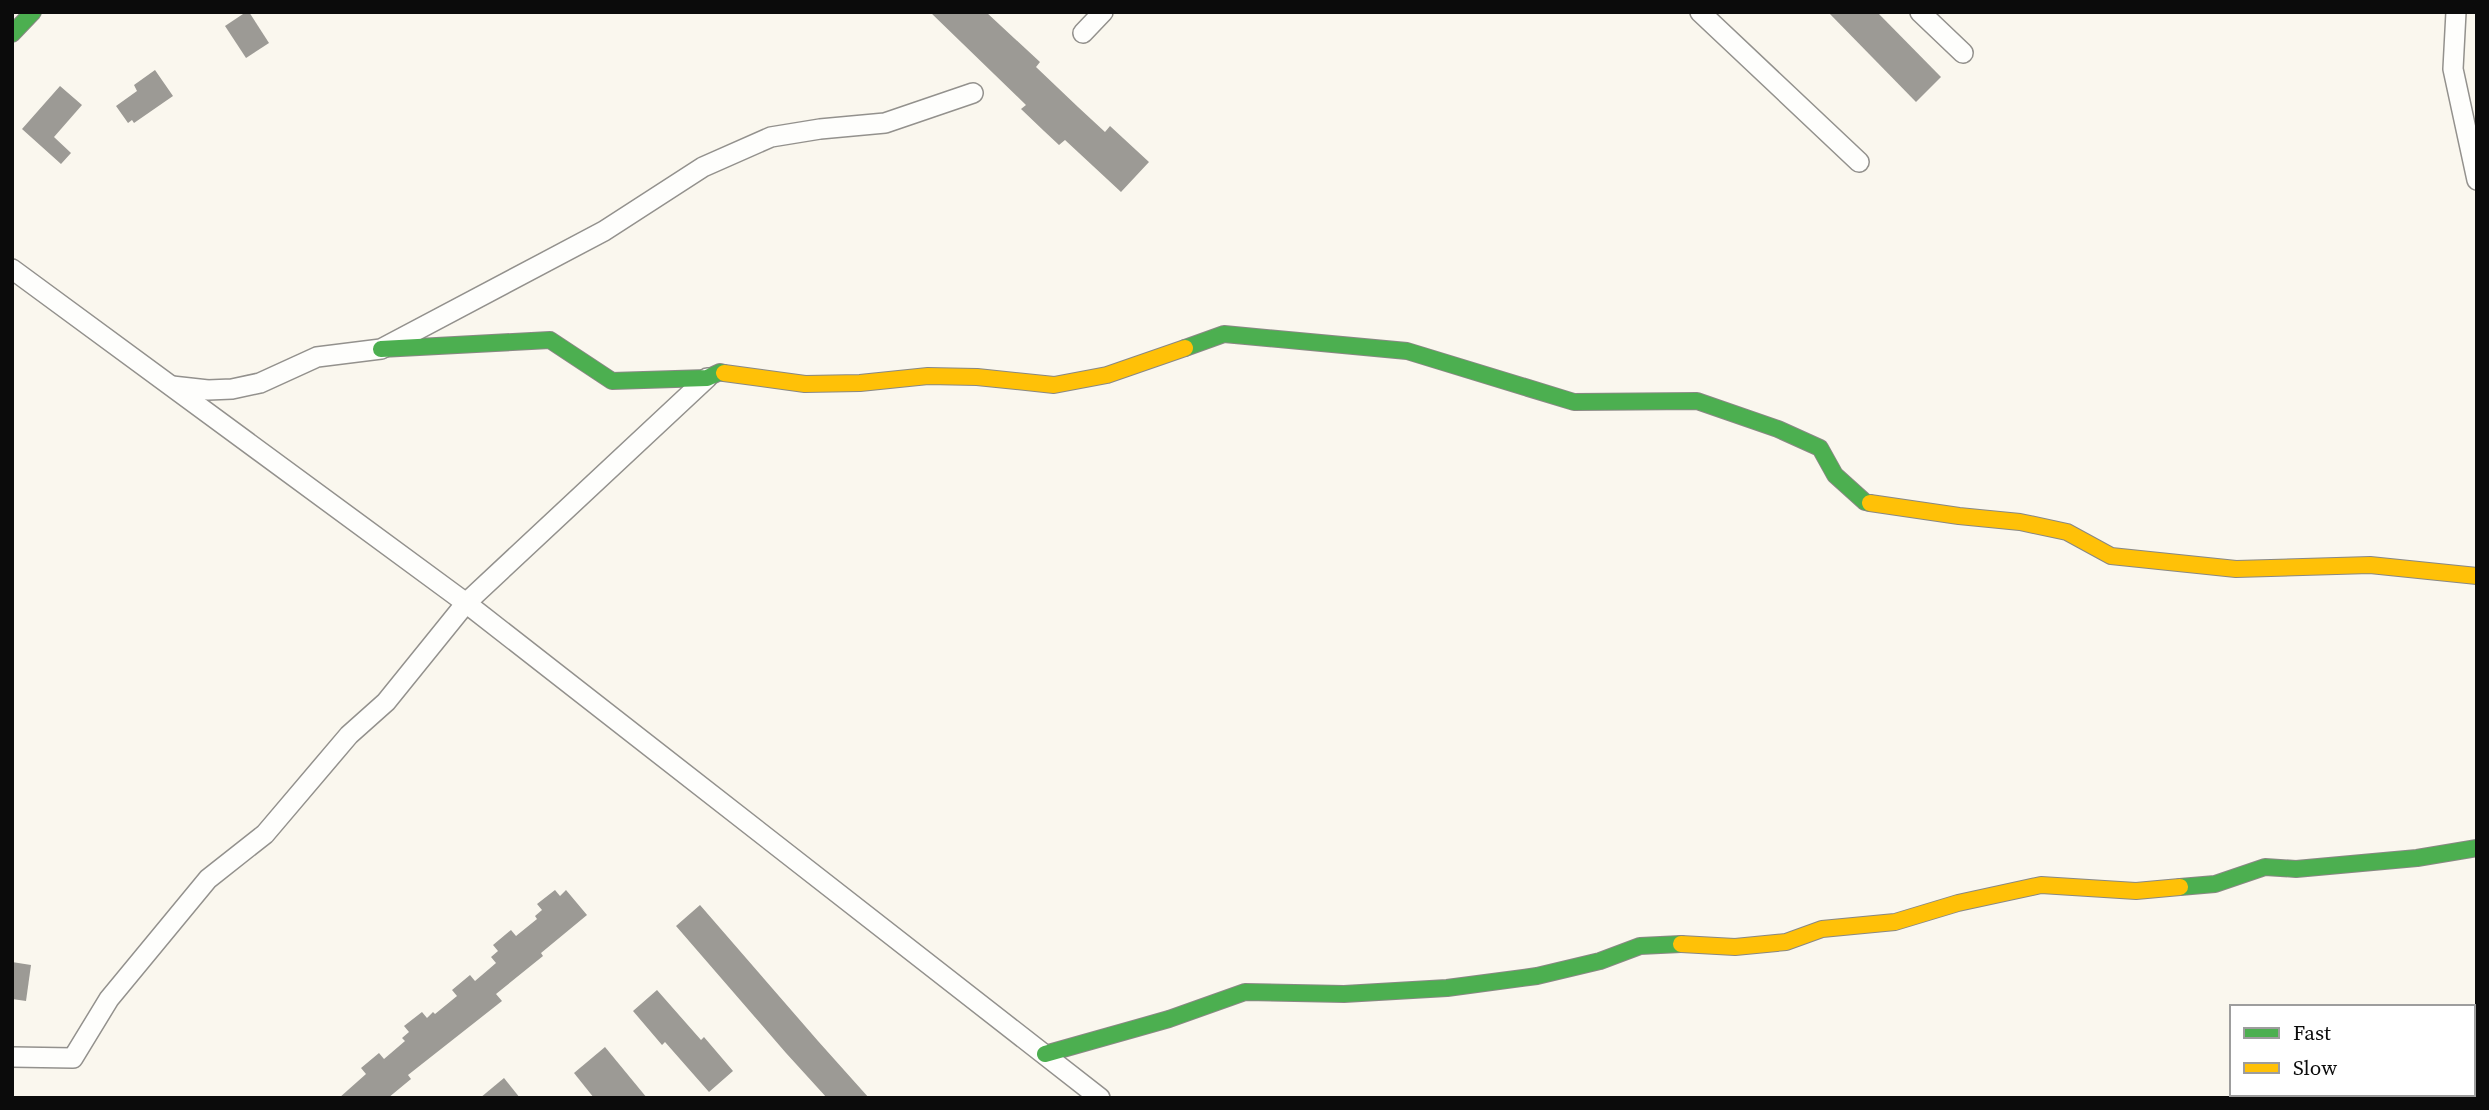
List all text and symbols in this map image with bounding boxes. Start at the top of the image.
legend [2230,1005,2475,1096]
text: Fast [2293,1018,2331,1047]
text: Slow [2293,1053,2337,1082]

